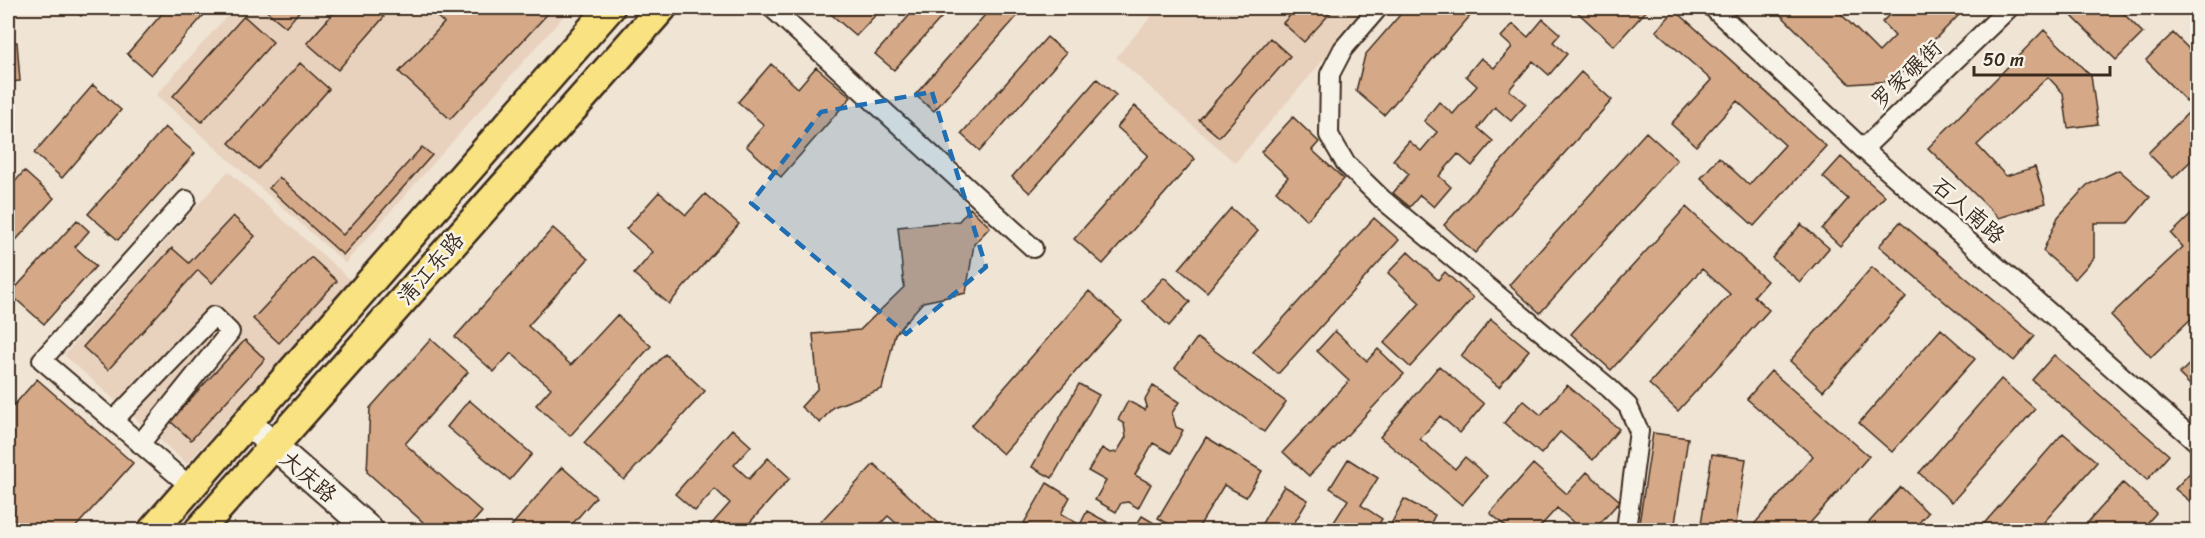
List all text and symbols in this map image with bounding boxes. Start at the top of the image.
street label: 罗家碾街 [1861,30,1952,119]
scale bar [1974,39,2110,77]
text: 50 m [1983,44,2024,76]
street label: 石人南路 [1923,167,2015,254]
street label: 清江东路 [387,222,474,314]
street label: 大庆路 [271,440,346,513]

